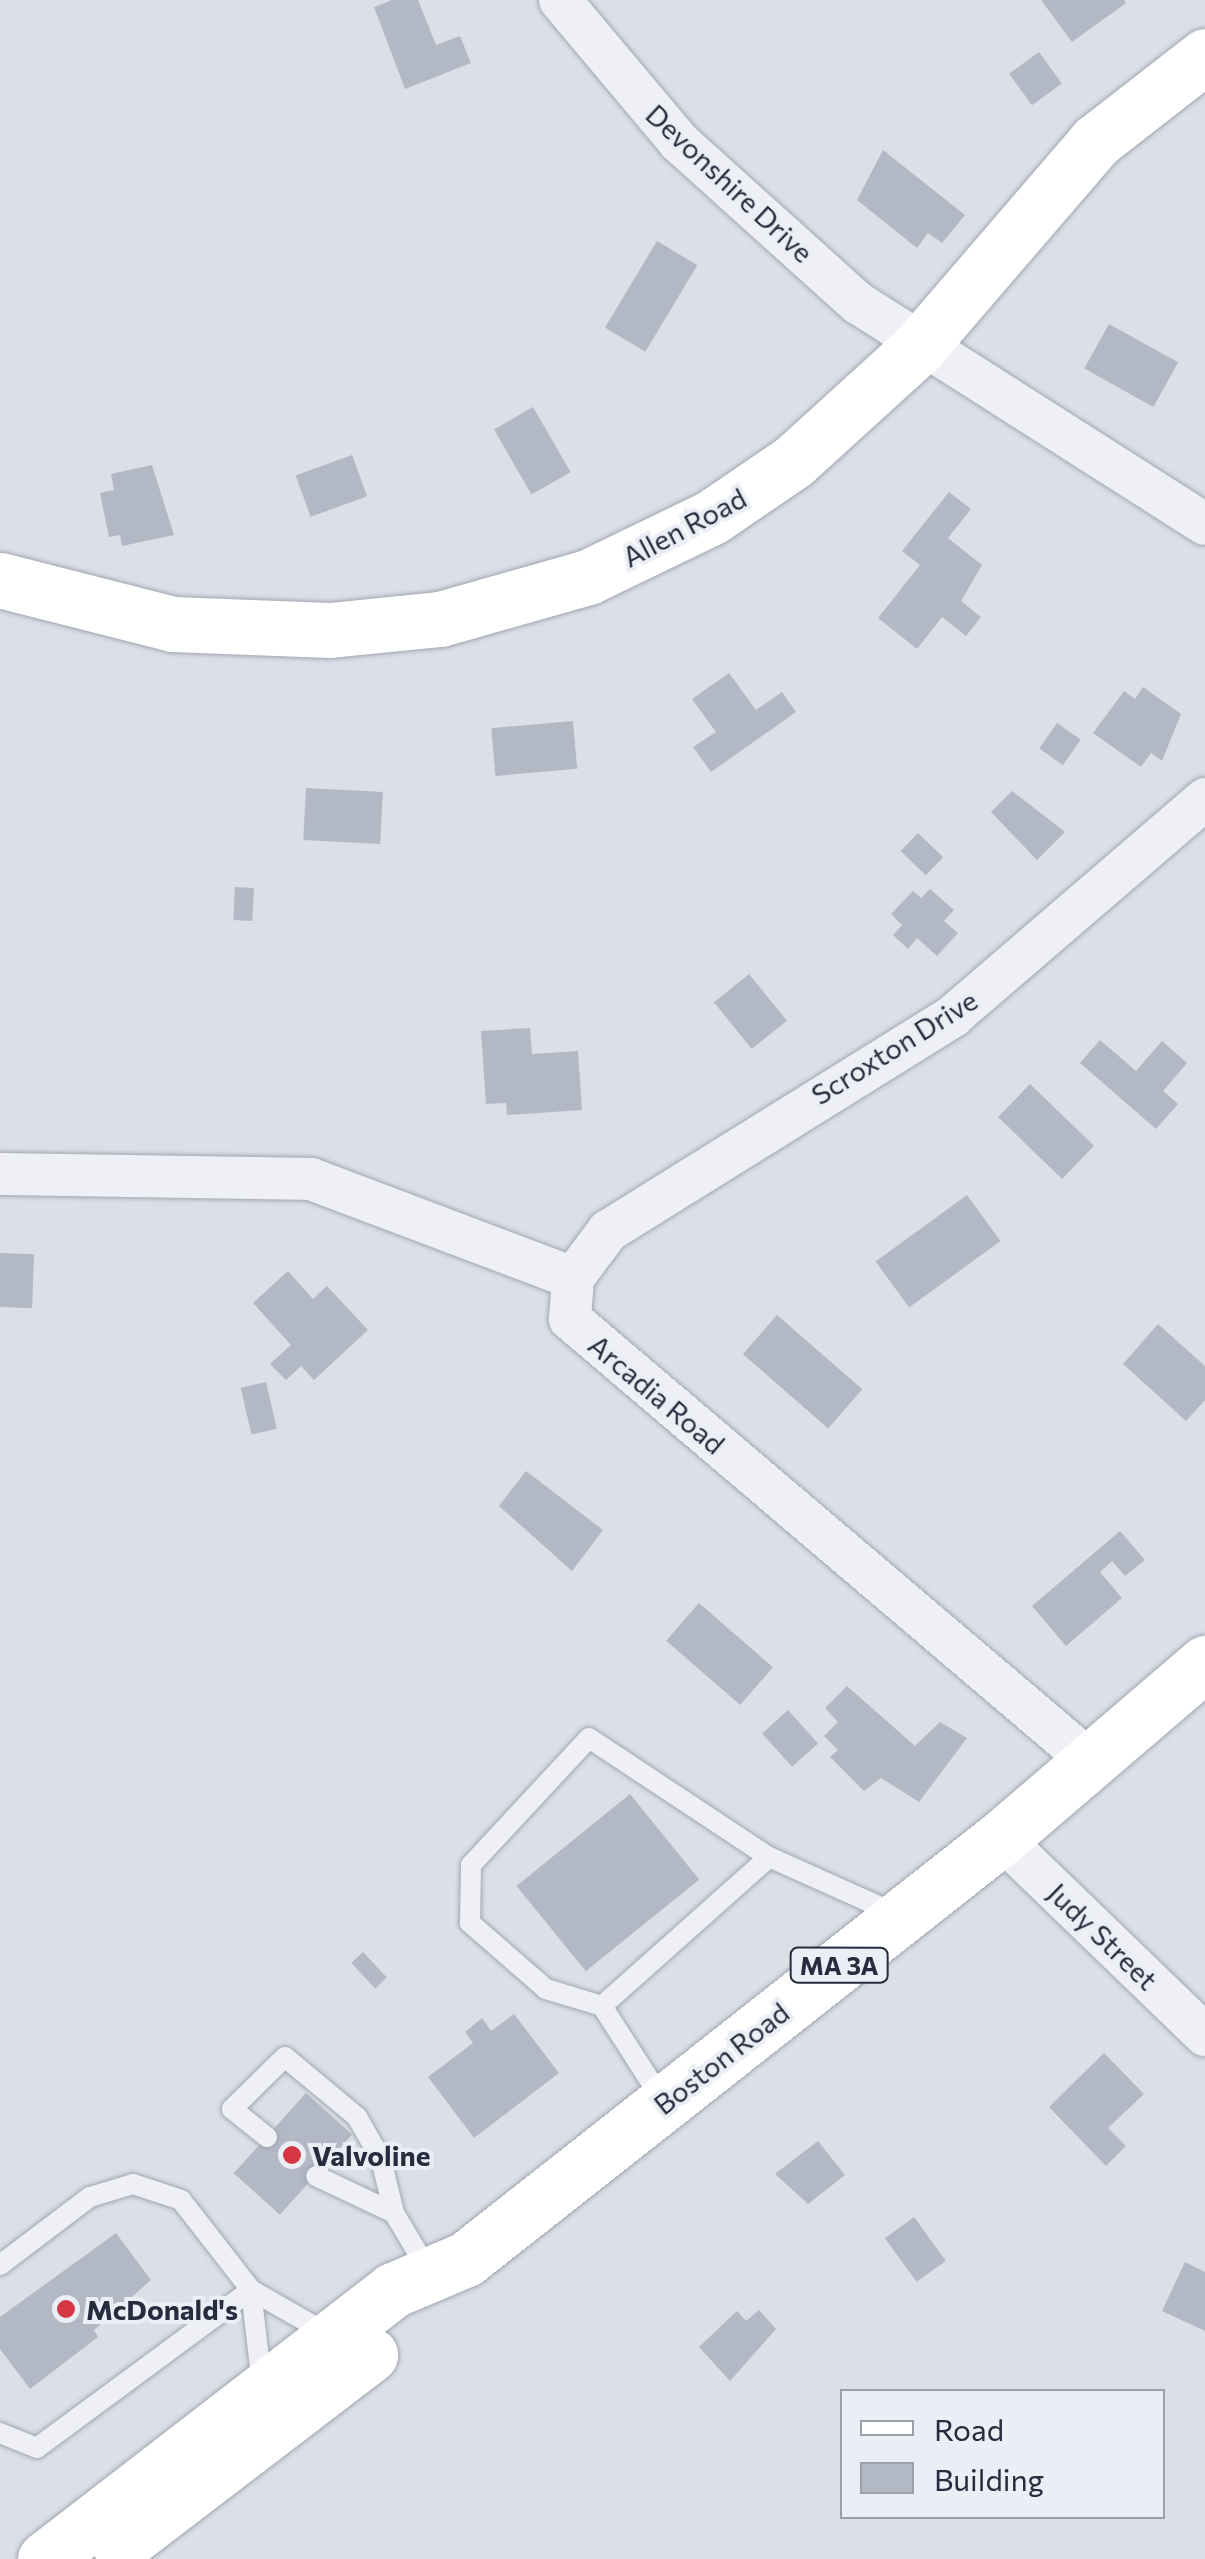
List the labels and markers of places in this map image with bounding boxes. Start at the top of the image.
place label: Valvoline [312,2138,430,2172]
marker: Valvoline [281,2144,303,2166]
place label: McDonald's [86,2292,238,2326]
marker: McDonald's [55,2298,77,2320]

